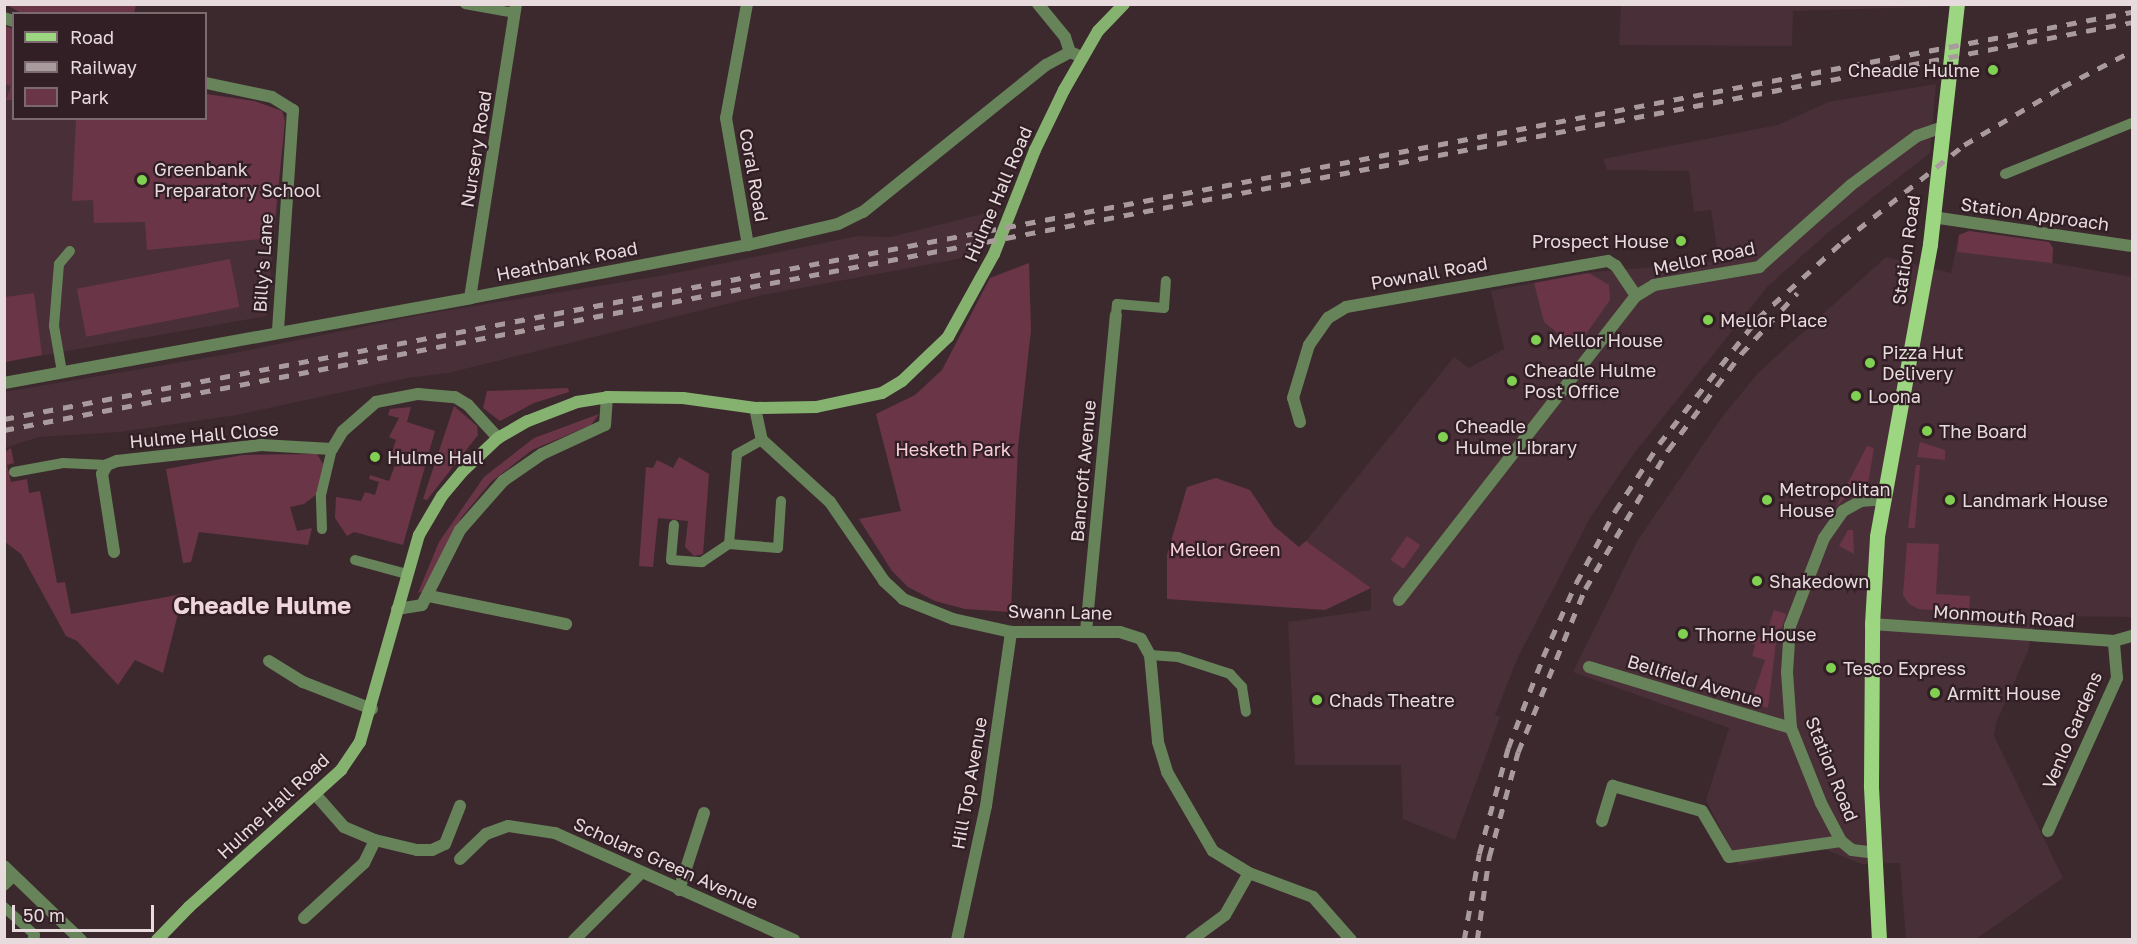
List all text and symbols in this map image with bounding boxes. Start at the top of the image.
legend [12,12,207,120]
text: Road [70,26,114,48]
text: Railway [70,56,137,78]
place label: Cheadle Hulme [1848,59,1980,81]
marker: Cheadle Hulme [1984,61,2002,79]
text: Park [70,86,109,108]
street label: Nursery Road [456,89,496,209]
street label: Hulme Hall Road [960,123,1036,265]
street label: Coral Road [735,127,773,223]
place label: Greenbank Preparatory School [154,159,321,201]
marker: Greenbank Preparatory School [135,173,149,187]
street label: Station Approach [1959,193,2111,235]
street label: Station Road [1888,194,1924,306]
street label: Billy's Lane [249,213,277,313]
place label: Prospect House [1532,230,1669,252]
marker: Prospect House [1674,234,1688,248]
street label: Heathbank Road [495,237,639,285]
street label: Mellor Road [1651,237,1757,279]
street label: Pownall Road [1369,252,1489,294]
place label: Mellor Place [1720,309,1828,331]
marker: Mellor Place [1701,313,1715,327]
place label: Mellor House [1548,329,1663,351]
marker: Mellor House [1529,333,1543,347]
place label: Pizza Hut Delivery [1882,342,1964,385]
marker: Pizza Hut Delivery [1863,356,1877,370]
place label: Cheadle Hulme Post Office [1524,360,1656,403]
marker: Cheadle Hulme Post Office [1505,374,1519,388]
place label: Loona [1868,385,1921,407]
marker: Loona [1849,389,1863,403]
street label: Bancroft Avenue [1066,399,1100,543]
place label: Cheadle Hulme Library [1455,416,1577,458]
street label: Hulme Hall Close [129,418,279,452]
place label: The Board [1939,420,2027,442]
marker: The Board [1920,424,1934,438]
marker: Cheadle Hulme Library [1436,430,1450,444]
park label: Hesketh Park [895,438,1011,460]
place label: Hulme Hall [387,446,484,468]
marker: Hulme Hall [368,450,382,464]
place label: Metropolitan House [1779,479,1891,522]
place label: Landmark House [1962,489,2108,511]
marker: Metropolitan House [1760,493,1774,507]
marker: Landmark House [1943,493,1957,507]
park label: Mellor Green [1169,538,1281,560]
place label: Shakedown [1769,570,1869,592]
marker: Shakedown [1750,574,1764,588]
district label: Cheadle Hulme [173,591,351,619]
street label: Swann Lane [1008,600,1112,624]
street label: Monmouth Road [1932,600,2076,632]
place label: Thorne House [1695,623,1816,645]
marker: Thorne House [1676,627,1690,641]
street label: Bellfield Avenue [1625,650,1765,712]
place label: Tesco Express [1843,657,1966,679]
marker: Tesco Express [1824,661,1838,675]
street label: Venlo Gardens [2038,668,2106,792]
place label: Armitt House [1947,682,2061,704]
marker: Armitt House [1928,686,1942,700]
place label: Chads Theatre [1329,689,1455,711]
marker: Chads Theatre [1310,693,1324,707]
street label: Station Road [1801,714,1863,824]
street label: Hill Top Avenue [947,715,991,851]
street label: Hulme Hall Road [213,749,333,863]
street label: Scholars Green Avenue [570,813,762,913]
scale bar [15,893,158,931]
text: 50 m [23,904,65,926]

